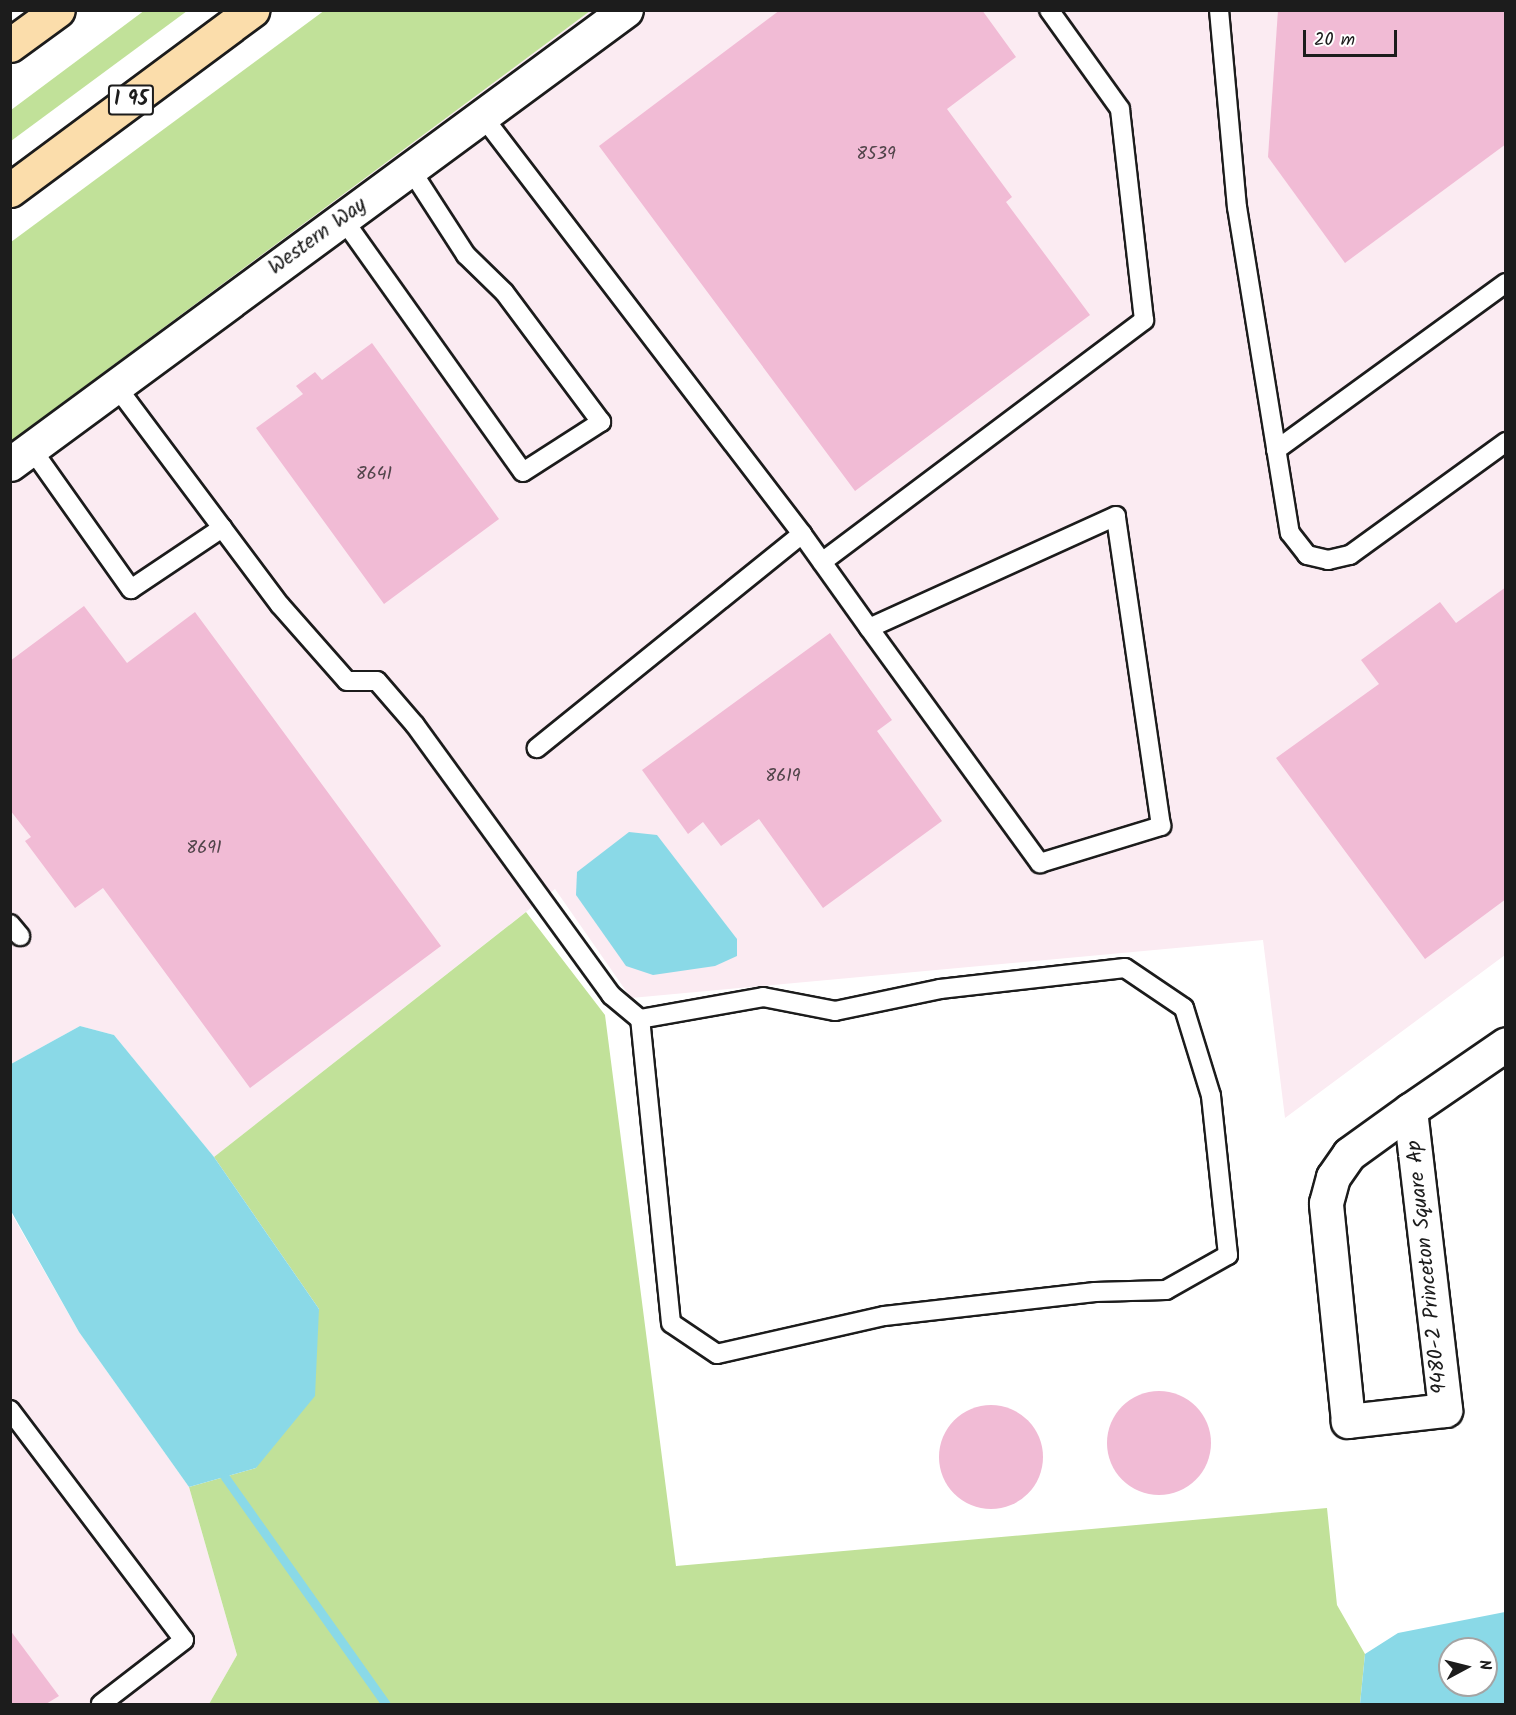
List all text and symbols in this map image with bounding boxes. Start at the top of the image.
scale bar [1306,18,1400,56]
text: 20 m [1314,26,1355,55]
road number: I 95 [107,83,155,117]
house number: 8539 [856,144,896,166]
street label: Western Way [264,193,372,281]
house number: 8641 [356,464,392,486]
house number: 8619 [765,766,801,788]
house number: 8691 [186,838,222,860]
street label: 9480-2 Princeton Square Ap [1402,1139,1454,1395]
north arrow [1438,1637,1498,1697]
text: N [1471,1658,1497,1672]

